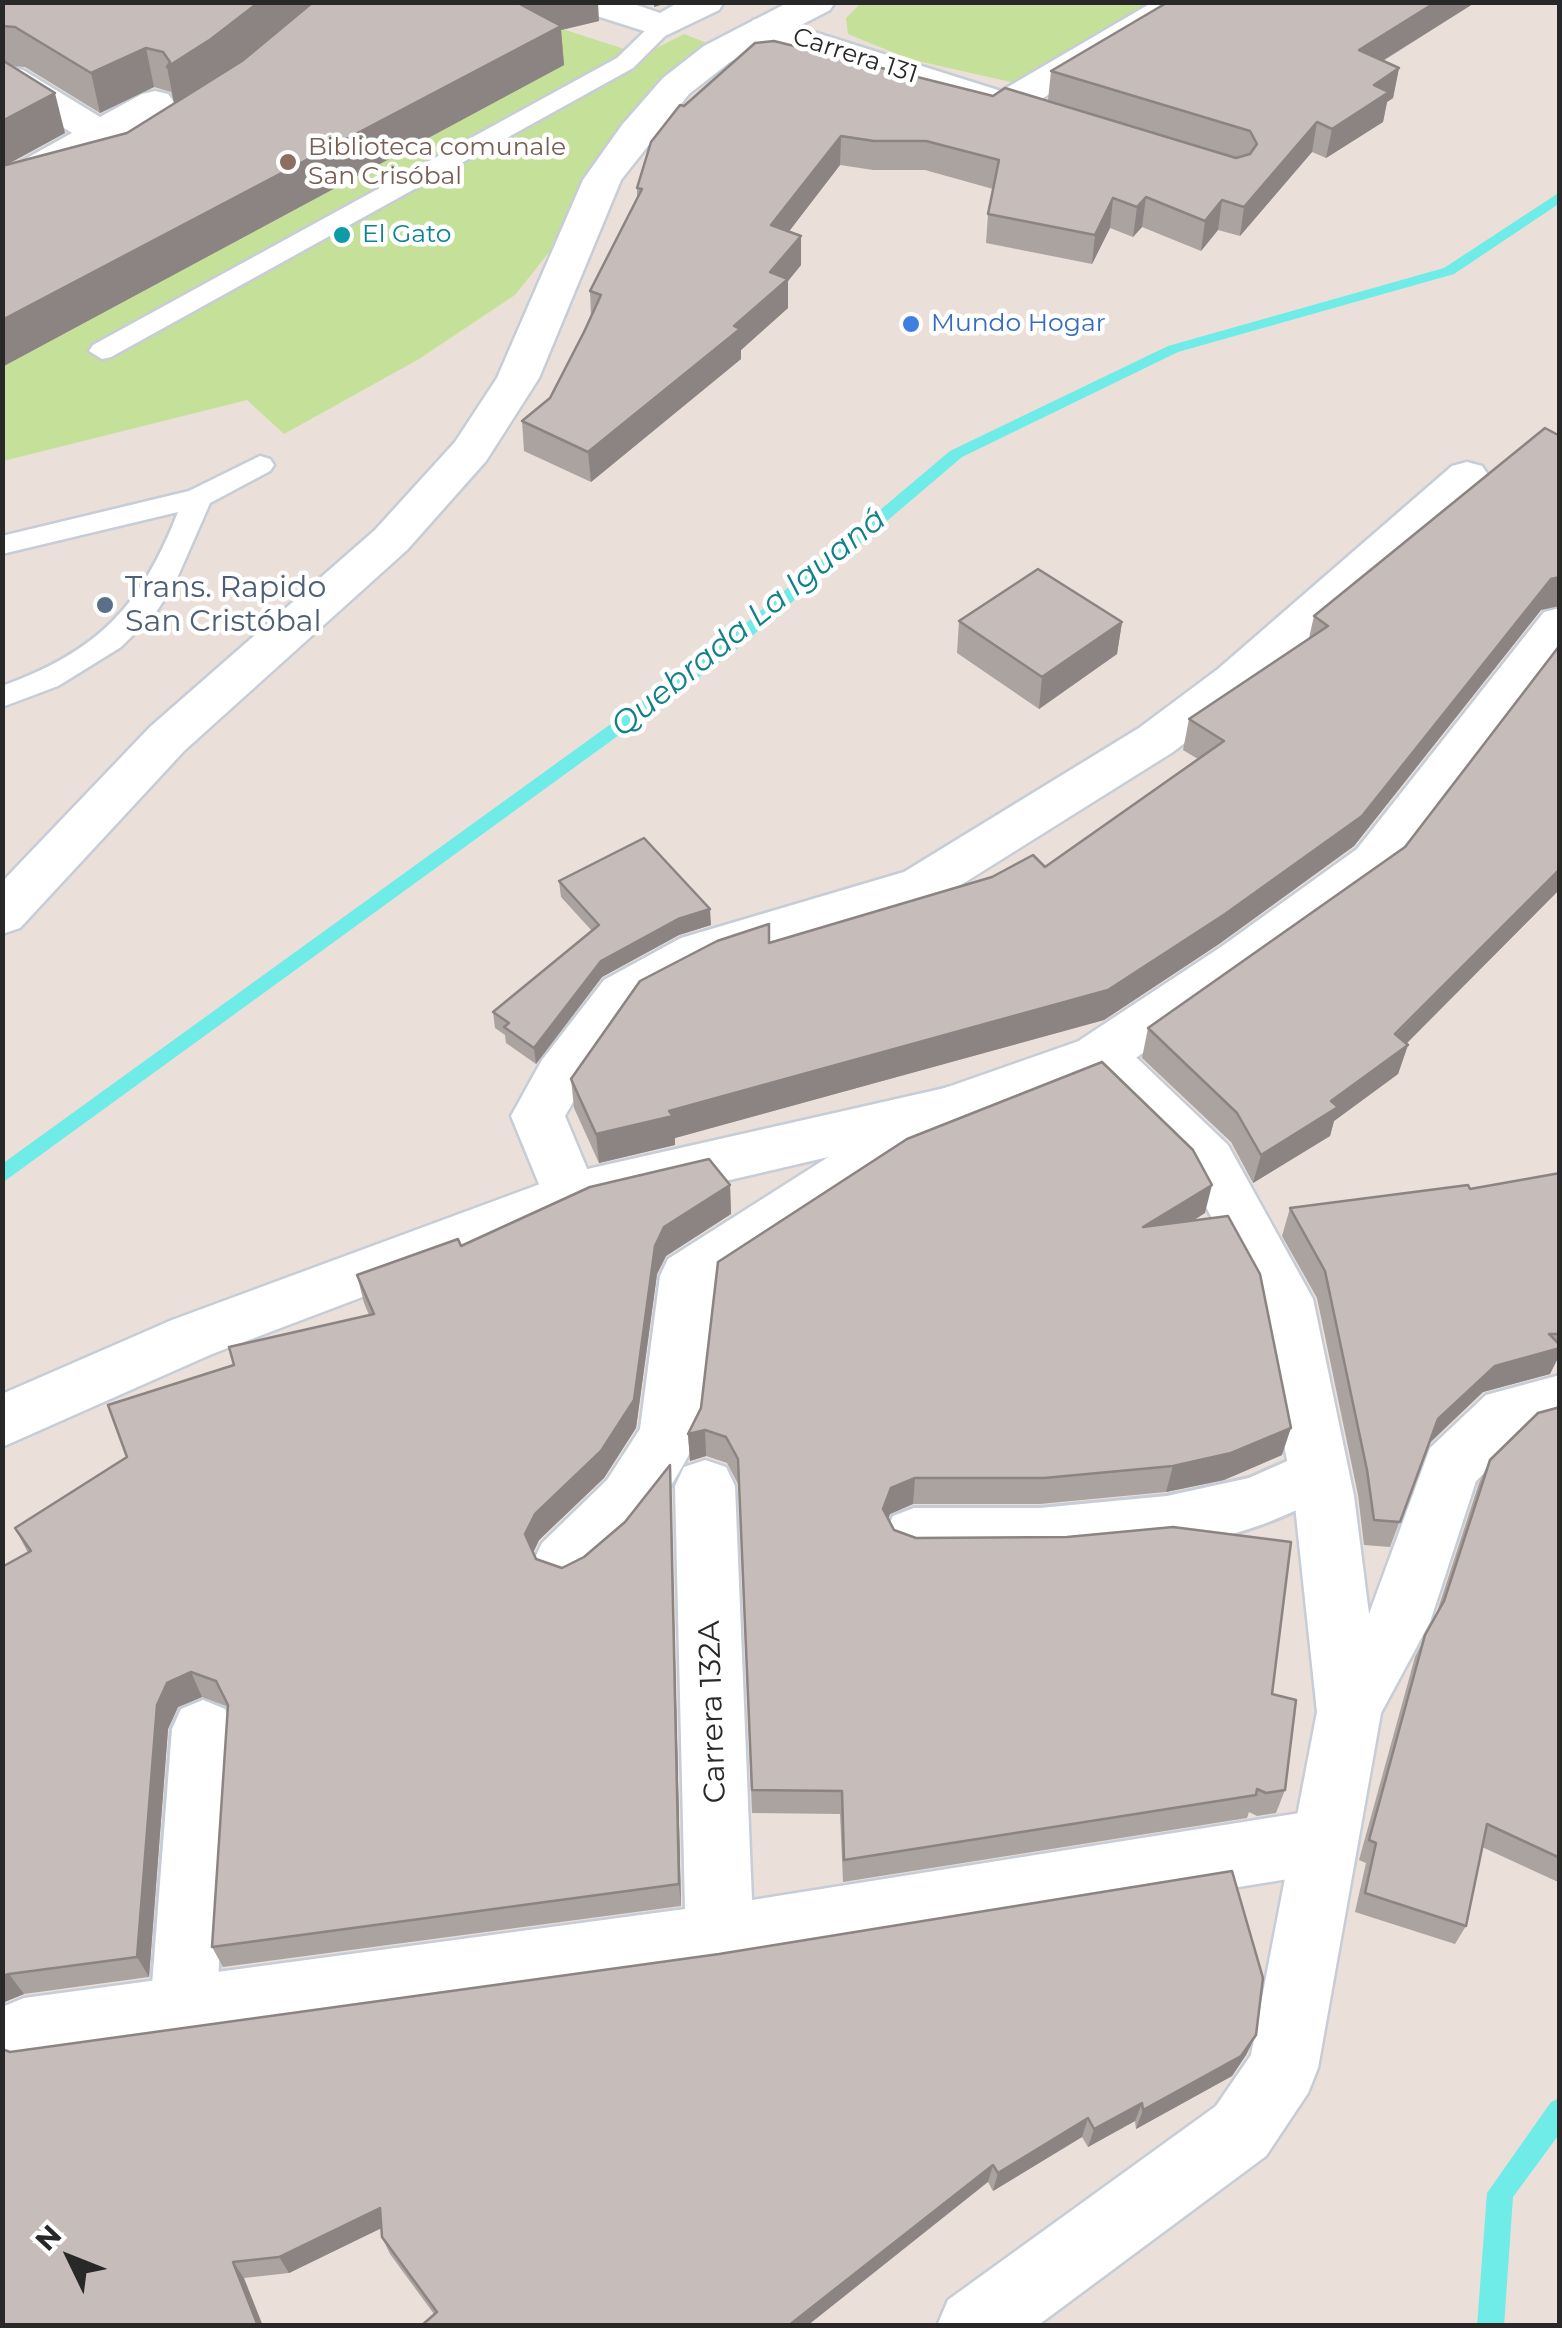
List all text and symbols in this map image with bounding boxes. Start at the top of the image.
street label: Carrera 131 [789,22,921,90]
place label: Biblioteca comunale San Crisóbal [308,133,566,192]
marker: Biblioteca comunale San Crisóbal [277,151,299,173]
place label: El Gato [362,220,451,250]
marker: El Gato [331,224,353,246]
place label: Mundo Hogar [931,309,1106,339]
marker: Mundo Hogar [900,313,922,335]
water label: Quebrada La Iguaná [604,500,894,746]
place label: Trans. Rapido San Cristóbal [125,570,326,640]
marker: Trans. Rapido San Cristóbal [94,594,116,616]
street label: Carrera 132A [692,1620,734,1804]
north arrow [20,2208,120,2308]
text: N [28,2218,68,2257]

